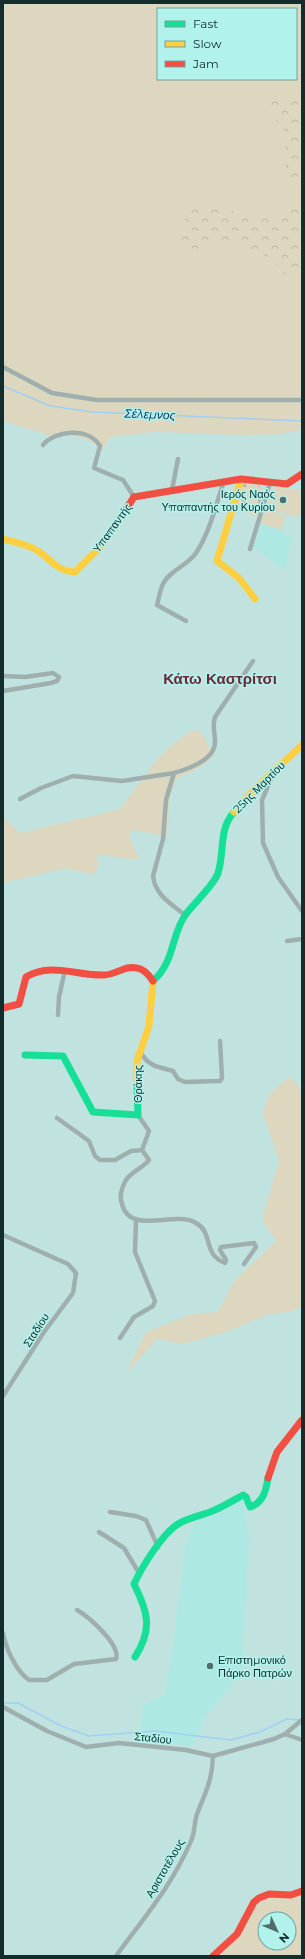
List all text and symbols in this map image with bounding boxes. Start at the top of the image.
legend [157,8,297,80]
text: Fast [193,16,218,31]
text: Slow [193,36,222,51]
text: Jam [192,56,219,71]
water label: Σέλεμνος [123,406,176,422]
place label: Ιερός Ναός Υπαπαντής του Κυρίου [162,487,275,514]
marker: Ιερός Ναός Υπαπαντής του Κυρίου [278,495,288,505]
street label: Υπαπαντής [90,501,134,555]
district label: Κάτω Καστρίτσι [163,669,277,688]
street label: 25ης Μαρτίου [230,758,288,816]
street label: Θράκης [131,1065,145,1103]
street label: Σταδίου [20,1310,52,1350]
place label: Επιστημονικό Πάρκο Πατρών [218,1653,292,1680]
marker: Επιστημονικό Πάρκο Πατρών [205,1661,215,1671]
street label: Σταδίου [134,1729,172,1747]
street label: Αριστοτέλους [143,1836,187,1900]
north arrow [257,1911,297,1951]
text: N [276,1930,292,1946]

